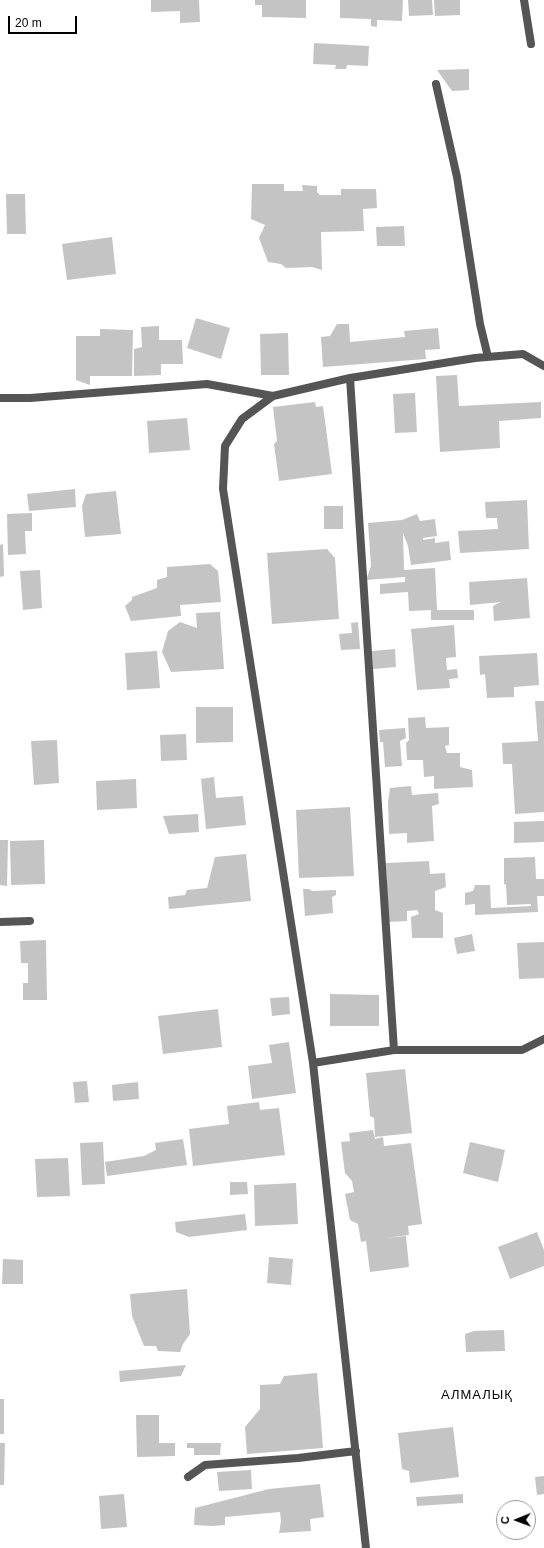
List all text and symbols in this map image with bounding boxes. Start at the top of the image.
scale bar [10,8,79,34]
text: 20 m [15,16,42,30]
district label: АЛМАЛЫҚ [441,1387,513,1403]
north arrow [496,1500,536,1540]
text: С [499,1516,511,1524]

